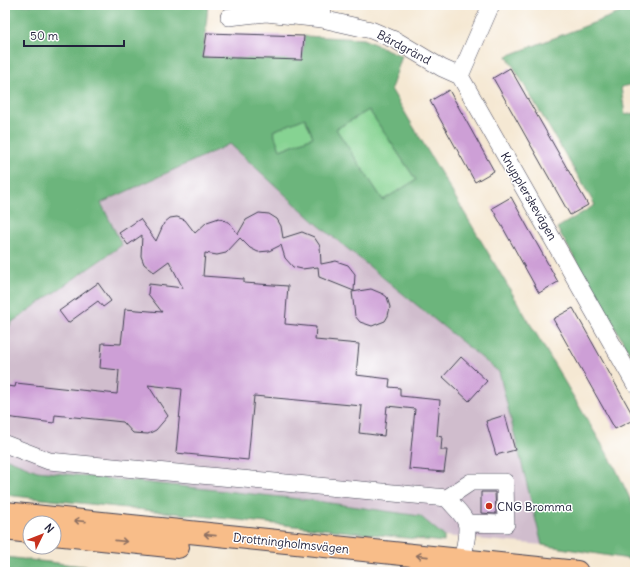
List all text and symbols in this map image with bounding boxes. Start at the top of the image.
scale bar [24,22,124,48]
street label: Bårdgränd [374,27,434,67]
text: 50 m [30,28,59,43]
street label: Knypplerskevägen [498,149,560,243]
place label: CNG Bromma [497,499,572,514]
marker: CNG Bromma [484,501,494,511]
north arrow [22,515,62,555]
one-way arrow [74,517,87,525]
text: N [42,521,57,536]
street label: Drottningholmsvägen [232,529,350,557]
one-way arrow [204,531,217,538]
one-way arrow [114,537,127,545]
one-way arrow [416,553,429,560]

